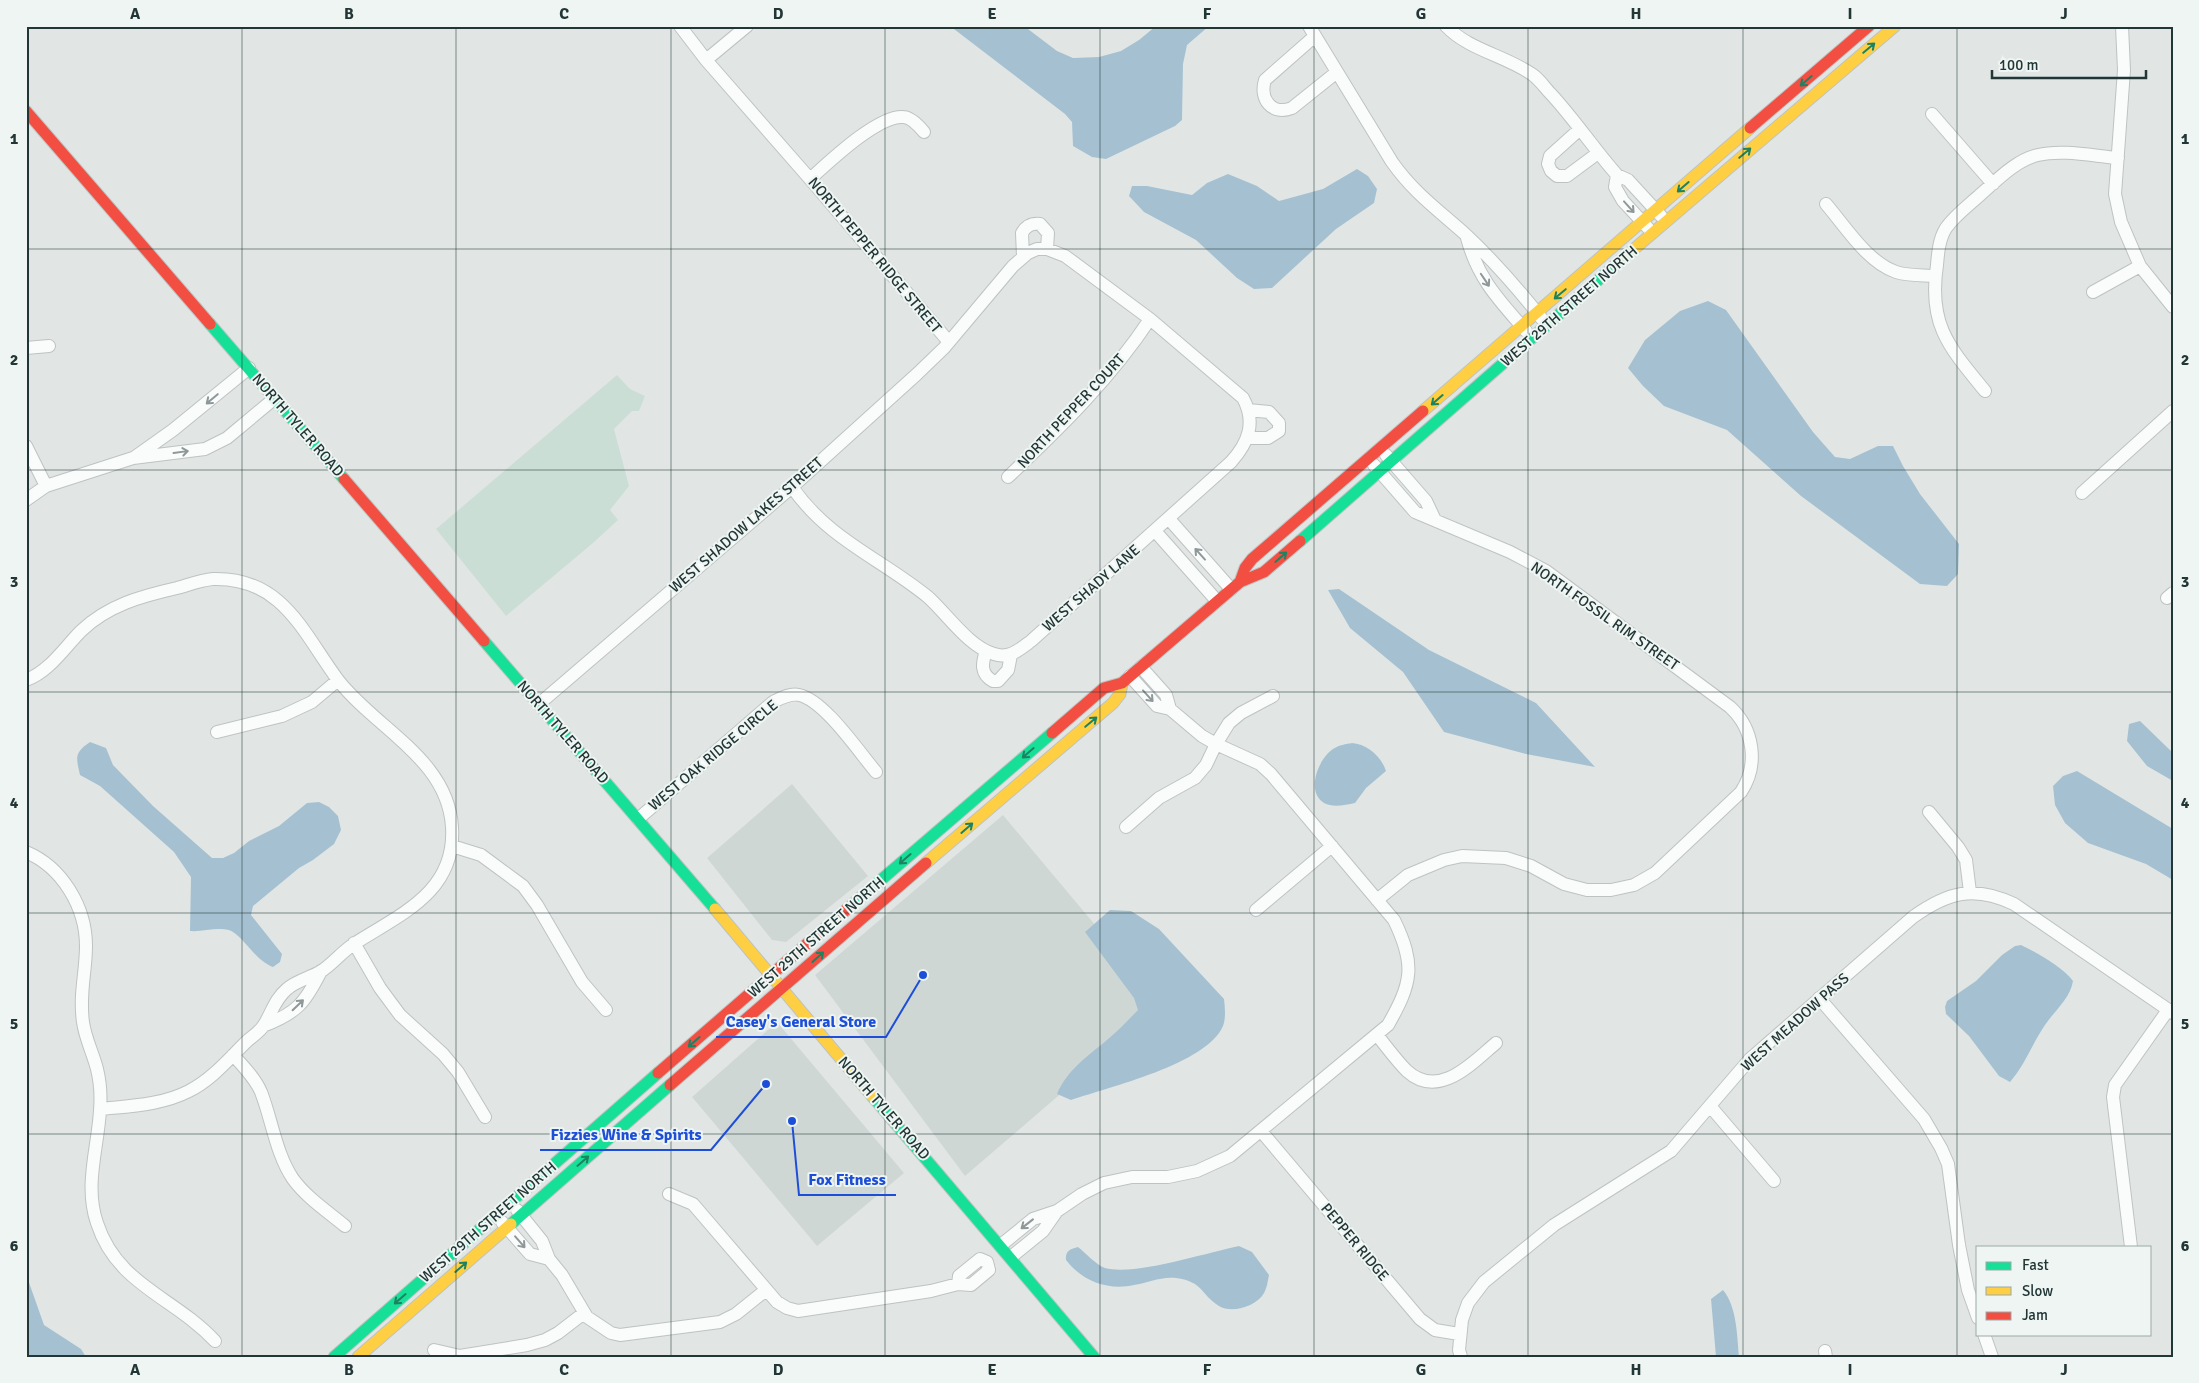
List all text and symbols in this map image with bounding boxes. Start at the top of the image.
text: A [130,4,141,24]
text: B [344,4,354,24]
text: C [559,4,569,24]
text: D [773,4,784,24]
text: E [987,4,997,24]
text: F [1203,4,1212,24]
text: G [1416,4,1426,24]
text: H [1631,4,1641,24]
text: I [1847,4,1853,24]
text: J [2060,4,2068,24]
one-way arrow [1863,43,1876,54]
scale bar [1992,48,2145,80]
text: 100 m [1999,56,2039,74]
one-way arrow [1799,75,1812,87]
text: 1 [10,129,19,149]
text: 1 [2181,129,2190,149]
one-way arrow [1738,148,1751,159]
street label: NORTH PEPPER RIDGE STREET [805,173,946,337]
one-way arrow [1677,182,1690,193]
one-way arrow [1623,200,1635,213]
street label: WEST 29TH STREET NORTH [1497,242,1641,370]
one-way arrow [1480,273,1490,287]
one-way arrow [1554,288,1567,299]
text: 2 [10,350,18,370]
street label: NORTH PEPPER COURT [1013,350,1129,472]
text: 2 [2181,350,2189,370]
street label: NORTH TYLER ROAD [248,370,348,480]
one-way arrow [205,393,218,404]
one-way arrow [1431,394,1444,406]
one-way arrow [173,447,189,457]
street label: WEST SHADOW LAKES STREET [666,453,827,597]
street label: WEST SHADY LANE [1039,541,1143,635]
one-way arrow [1194,548,1206,561]
one-way arrow [1275,552,1288,563]
street label: NORTH FOSSIL RIM STREET [1527,558,1683,674]
text: 3 [10,572,18,592]
text: 3 [2181,572,2189,592]
street label: NORTH TYLER ROAD [513,677,613,787]
one-way arrow [1142,690,1154,703]
street label: WEST OAK RIDGE CIRCLE [645,696,781,814]
one-way arrow [1084,717,1097,728]
one-way arrow [1022,747,1035,759]
text: 4 [10,793,19,813]
text: 4 [2181,793,2190,813]
one-way arrow [960,822,973,833]
one-way arrow [899,854,912,865]
street label: WEST 29TH STREET NORTH [744,873,888,1001]
one-way arrow [812,951,825,963]
street label: WEST MEADOW PASS [1737,969,1853,1075]
one-way arrow [292,999,305,1011]
callout: Casey's General Store [716,1006,886,1037]
text: Casey's General Store [726,1012,876,1032]
text: 5 [10,1014,18,1034]
text: 5 [2181,1014,2189,1034]
one-way arrow [688,1037,701,1048]
street label: NORTH TYLER ROAD [834,1053,934,1163]
callout: Fizzies Wine & Spirits [540,1119,711,1150]
text: Fizzies Wine & Spirits [550,1125,702,1145]
one-way arrow [577,1155,590,1166]
street label: WEST 29TH STREET NORTH [416,1158,560,1286]
callout: Fox Fitness [799,1164,896,1195]
text: Fox Fitness [808,1170,886,1190]
street label: PEPPER RIDGE [1317,1199,1393,1285]
one-way arrow [1021,1219,1034,1230]
one-way arrow [514,1235,525,1248]
text: 6 [10,1236,19,1256]
text: 6 [2181,1236,2190,1256]
legend [1976,1246,2152,1336]
text: Fast [2022,1256,2049,1274]
one-way arrow [454,1261,467,1273]
text: Slow [2022,1282,2053,1300]
one-way arrow [394,1293,407,1304]
text: Jam [2022,1306,2048,1324]
text: A [130,1360,141,1380]
text: B [344,1360,354,1380]
text: C [559,1360,569,1380]
text: D [773,1360,784,1380]
text: E [987,1360,997,1380]
text: F [1203,1360,1212,1380]
text: G [1416,1360,1426,1380]
text: H [1631,1360,1641,1380]
text: I [1847,1360,1853,1380]
text: J [2060,1360,2068,1380]

